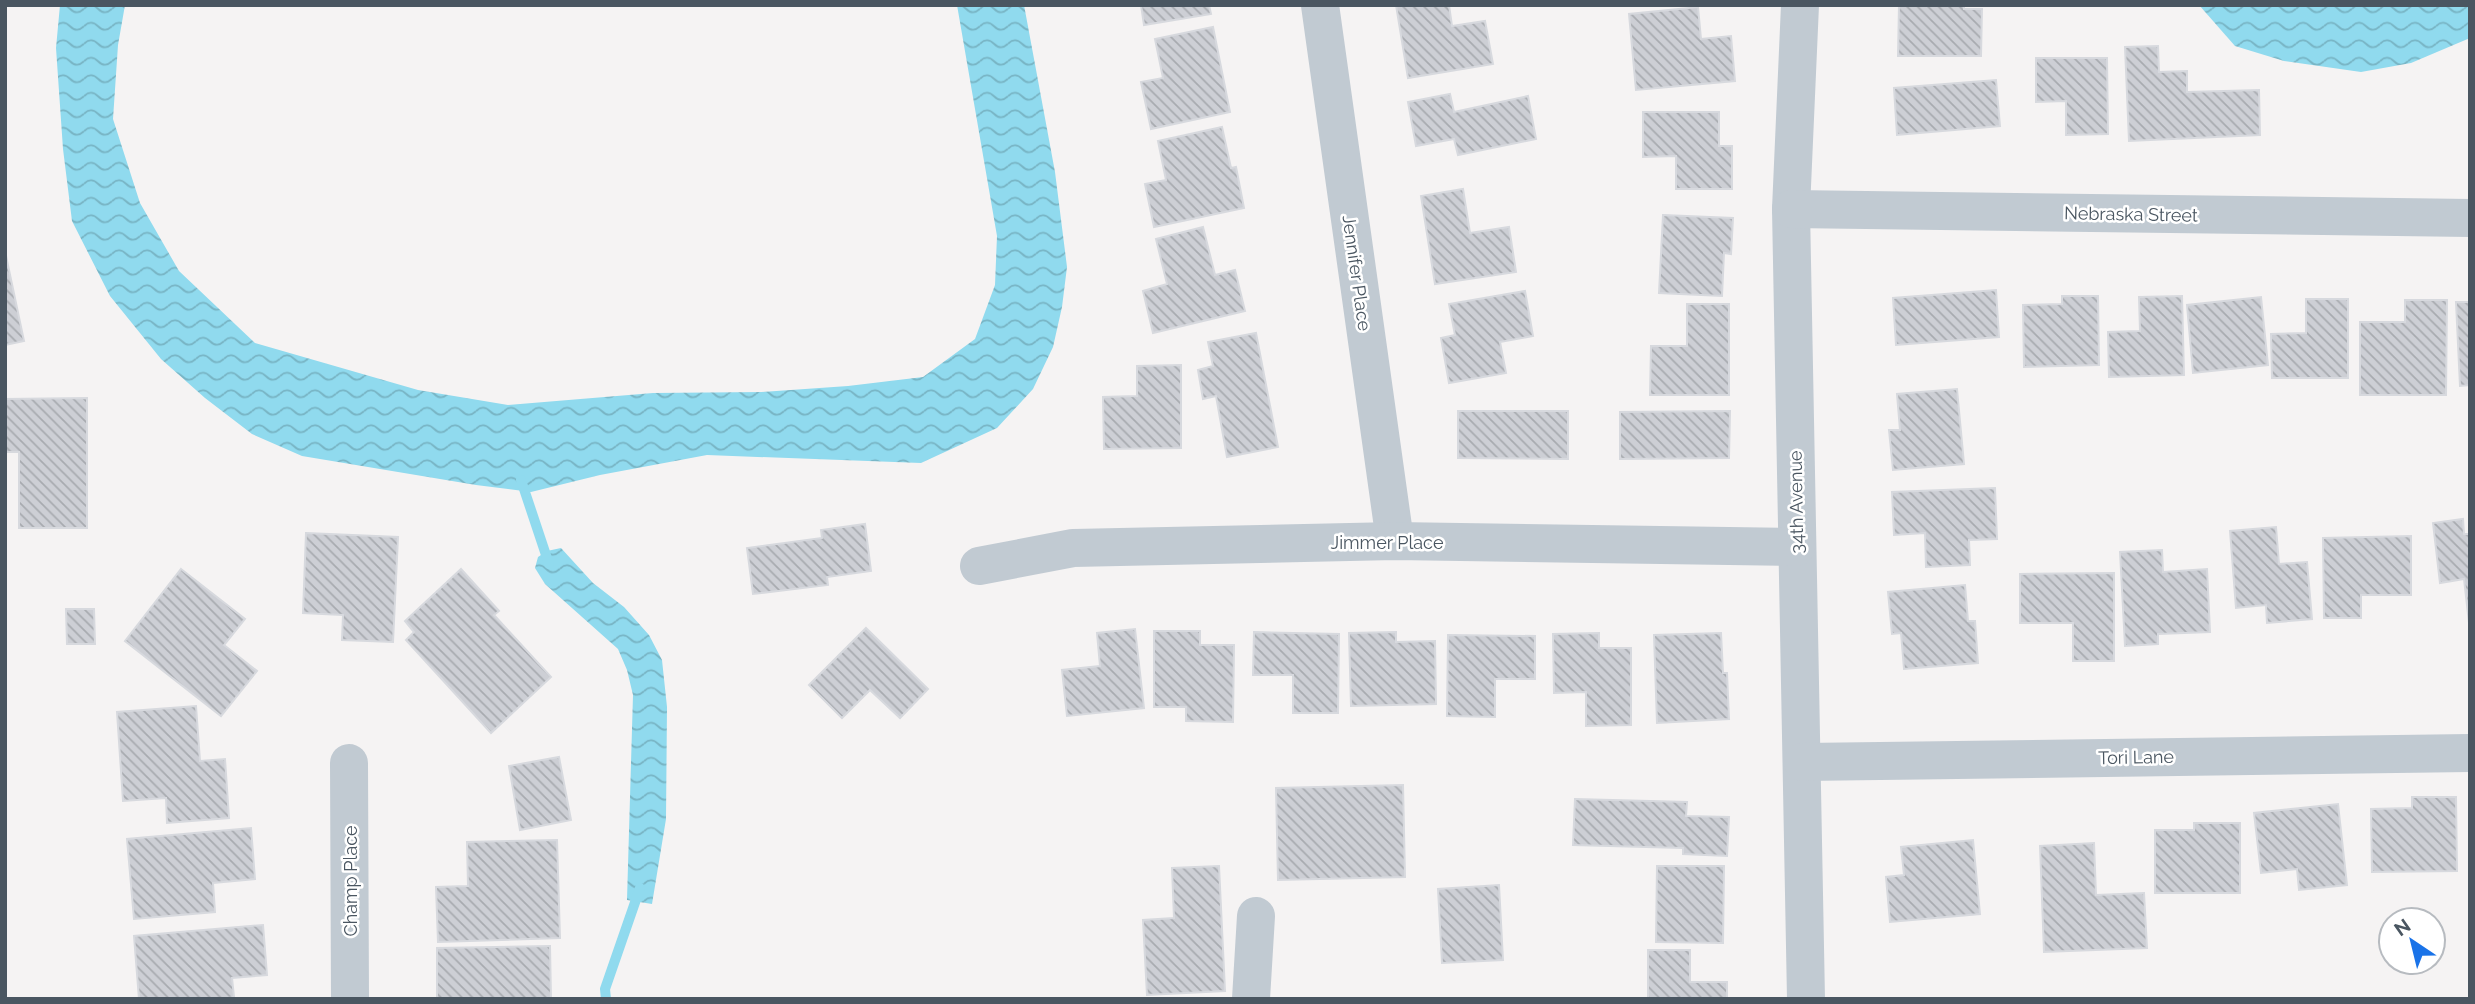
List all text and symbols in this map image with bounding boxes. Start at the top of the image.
street label: Nebraska Street [2064,202,2198,226]
street label: Jennifer Place [1338,214,1376,333]
street label: 34th Avenue [1785,450,1807,554]
street label: Jimmer Place [1331,532,1444,553]
street label: Tori Lane [2098,746,2175,768]
street label: Champ Place [340,825,361,937]
north arrow [2377,906,2447,976]
text: N [2390,914,2414,940]

